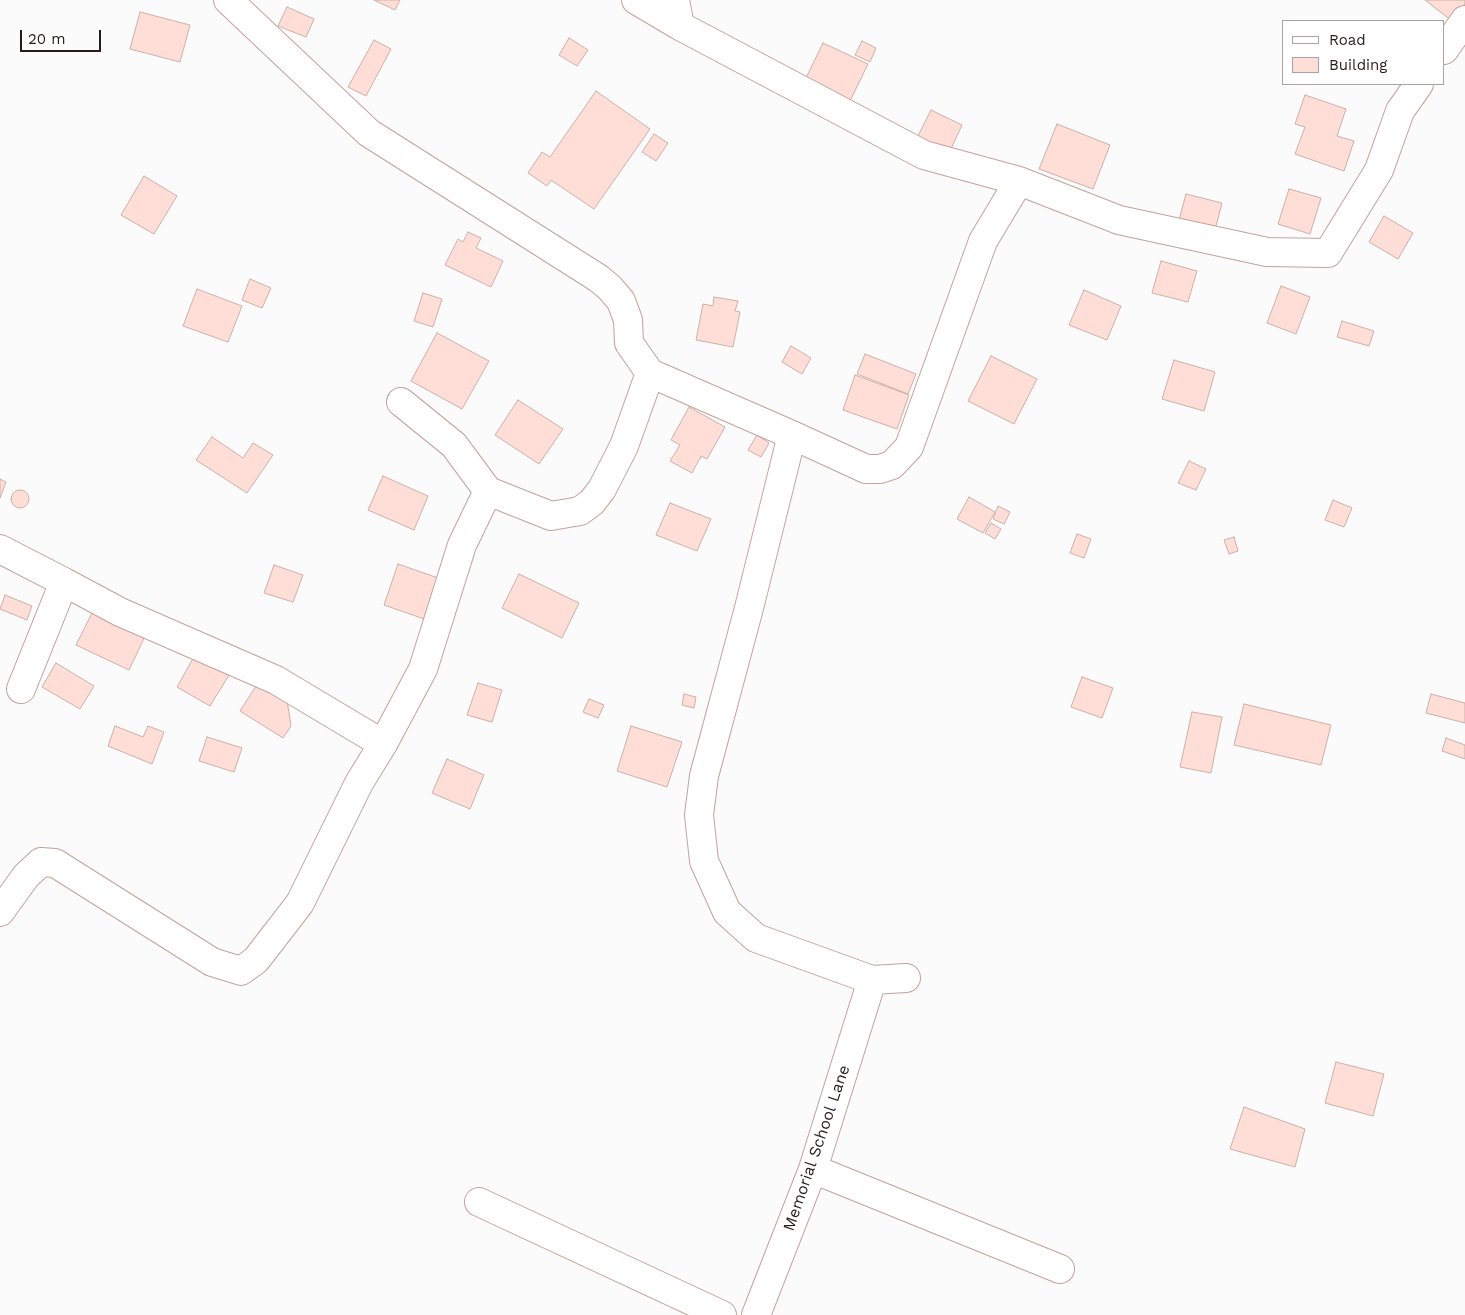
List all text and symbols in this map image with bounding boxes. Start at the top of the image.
scale bar [22,20,104,52]
legend [1282,20,1445,85]
text: 20 m [28,30,66,48]
text: Road [1329,31,1366,49]
text: Building [1329,56,1387,74]
street label: Memorial School Lane [780,1063,854,1233]

